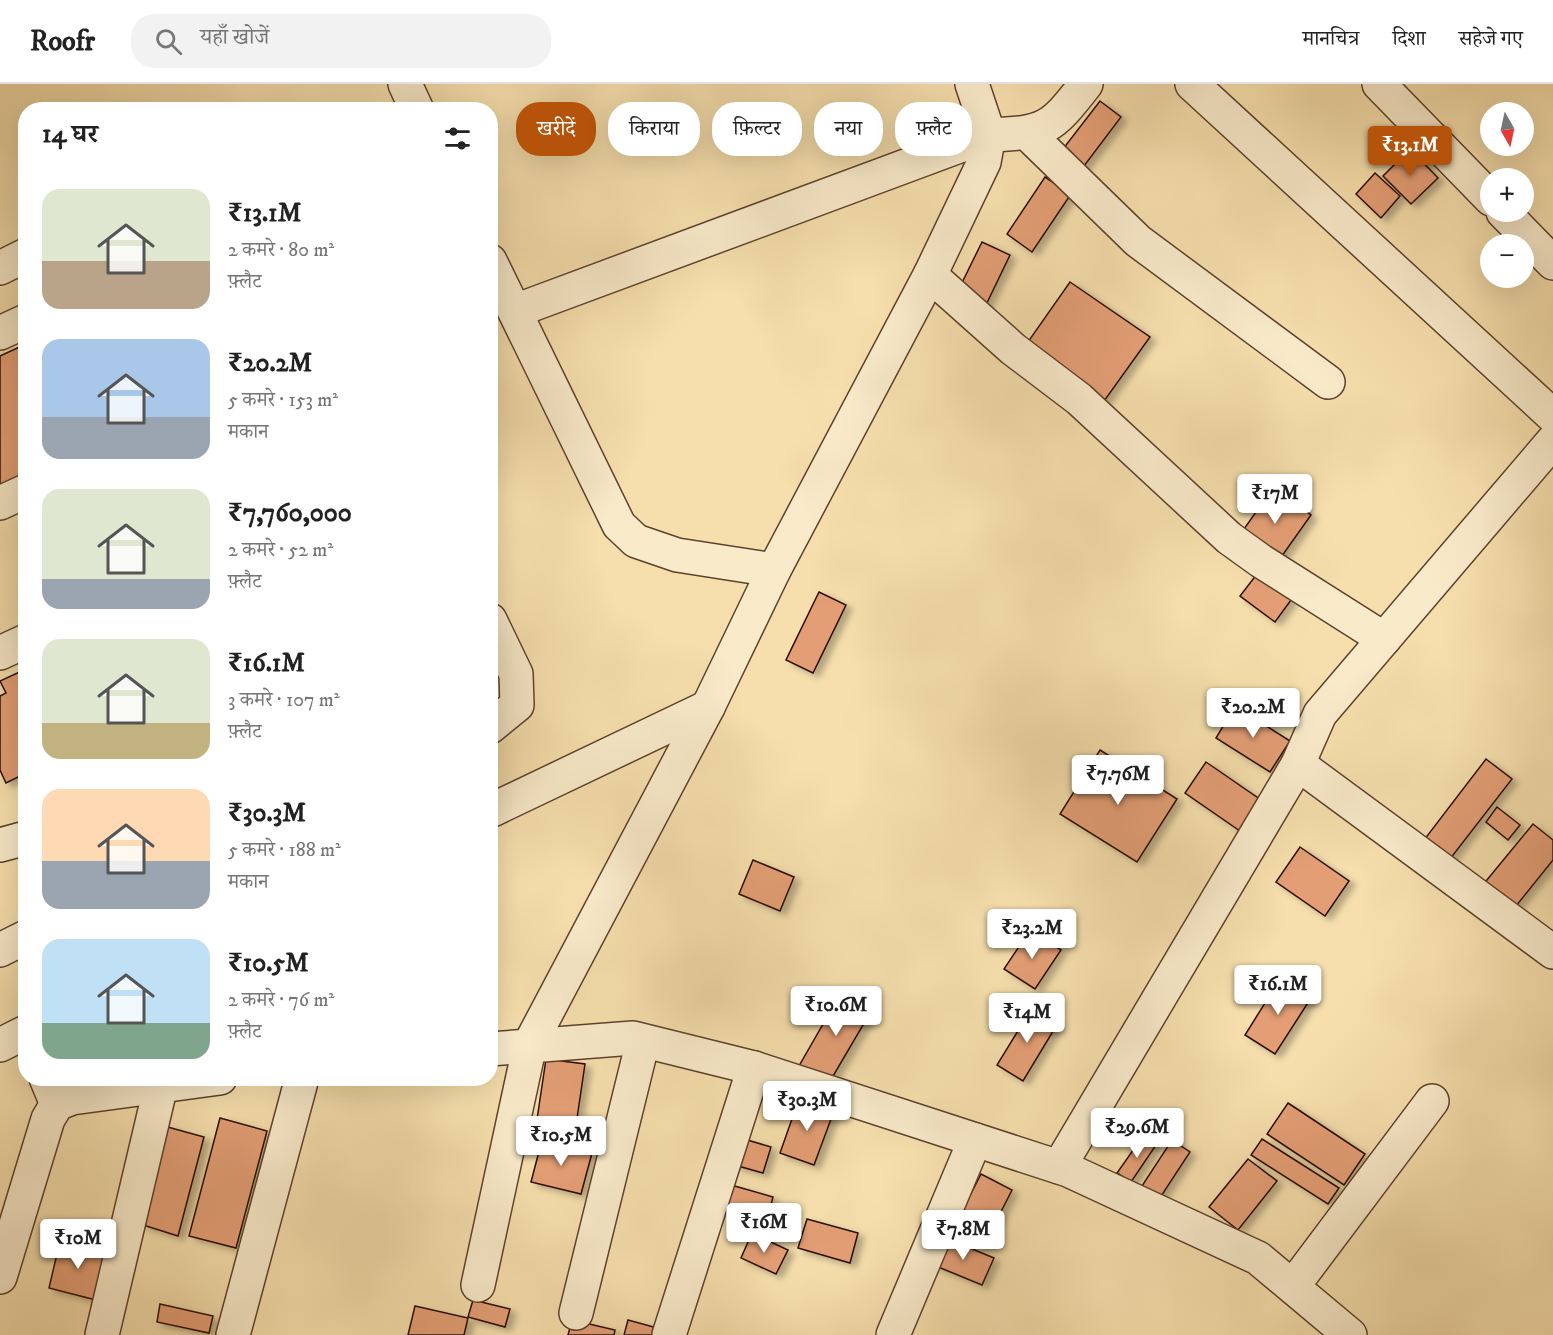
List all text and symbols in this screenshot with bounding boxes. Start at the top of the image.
search box [131,14,551,68]
text: Roofr [30,24,95,59]
text: यहाँ खोजें [200,24,269,51]
icon: search [152,25,185,58]
text: मानचित्र [1302,26,1359,52]
text: दिशा [1392,26,1426,52]
text: सहेजे गए [1459,26,1523,52]
chip: खरीदें [516,102,596,156]
chip: किराया [608,102,700,156]
chip: फ़िल्टर [712,102,802,156]
chip: नया [814,102,883,156]
chip: फ़्लैट [895,102,972,156]
north arrow [1480,102,1534,156]
map controls [1480,102,1534,288]
text: 14 घर [42,118,98,151]
icon: filters [441,122,474,155]
pin: ₹13.1M [1361,126,1459,177]
text: ₹13.1M [1382,133,1438,158]
button: + [1480,168,1534,222]
text: ₹13.1M [228,197,301,230]
icon: home [90,213,162,285]
button: − [1480,234,1534,288]
text: 2 कमरे · 80 m² [228,238,334,263]
text: फ़्लैट [228,270,261,295]
text: ₹20.2M [228,347,312,380]
icon: home [90,363,162,435]
text: 5 कमरे · 153 m² [228,388,338,413]
text: मकान [228,420,269,445]
pin: ₹17M [1239,474,1311,525]
text: ₹17M [1251,481,1299,506]
text: ₹7,760,000 [228,497,352,530]
icon: home [90,513,162,585]
text: 2 कमरे · 52 m² [228,538,333,563]
text: फ़्लैट [228,570,261,595]
text: ₹16.1M [228,647,305,680]
icon: home [90,663,162,735]
text: 3 कमरे · 107 m² [228,688,340,713]
pin: ₹20.2M [1204,688,1302,739]
text: ₹20.2M [1221,695,1285,720]
text: फ़्लैट [228,720,261,745]
pin: ₹7.76M [1069,755,1167,806]
text: ₹7.76M [1086,762,1150,787]
text: ₹30.3M [228,797,306,830]
icon: home [90,813,162,885]
text: 5 कमरे · 188 m² [228,838,341,863]
text: मकान [228,870,269,895]
pin: ₹23.2M [983,909,1081,960]
text: ₹23.2M [1001,916,1063,941]
text: ₹10.5M [228,947,309,980]
icon: home [90,963,162,1035]
pin: ₹16.1M [1229,965,1327,1016]
text: ₹16.1M [1248,972,1308,997]
pin: ₹10.6M [787,986,885,1037]
text: 2 कमरे · 76 m² [228,988,334,1013]
text: ₹10.6M [805,993,867,1018]
pin: ₹14M [991,993,1063,1044]
text: ₹14M [1003,1000,1051,1025]
text: फ़्लैट [228,1020,261,1045]
pin: ₹30.3M [758,1081,856,1132]
text: ₹30.3M [777,1088,837,1113]
pin: ₹29.6M [1088,1108,1186,1159]
text: ₹29.6M [1105,1115,1169,1140]
pin: ₹10.5M [512,1116,610,1167]
text: ₹10.5M [530,1123,592,1148]
pin: ₹16M [728,1203,800,1254]
text: ₹16M [740,1210,788,1235]
pin: ₹7.8M [921,1210,1005,1261]
text: ₹7.8M [936,1217,990,1242]
pin: ₹10M [42,1219,114,1270]
text: ₹10M [54,1226,102,1251]

